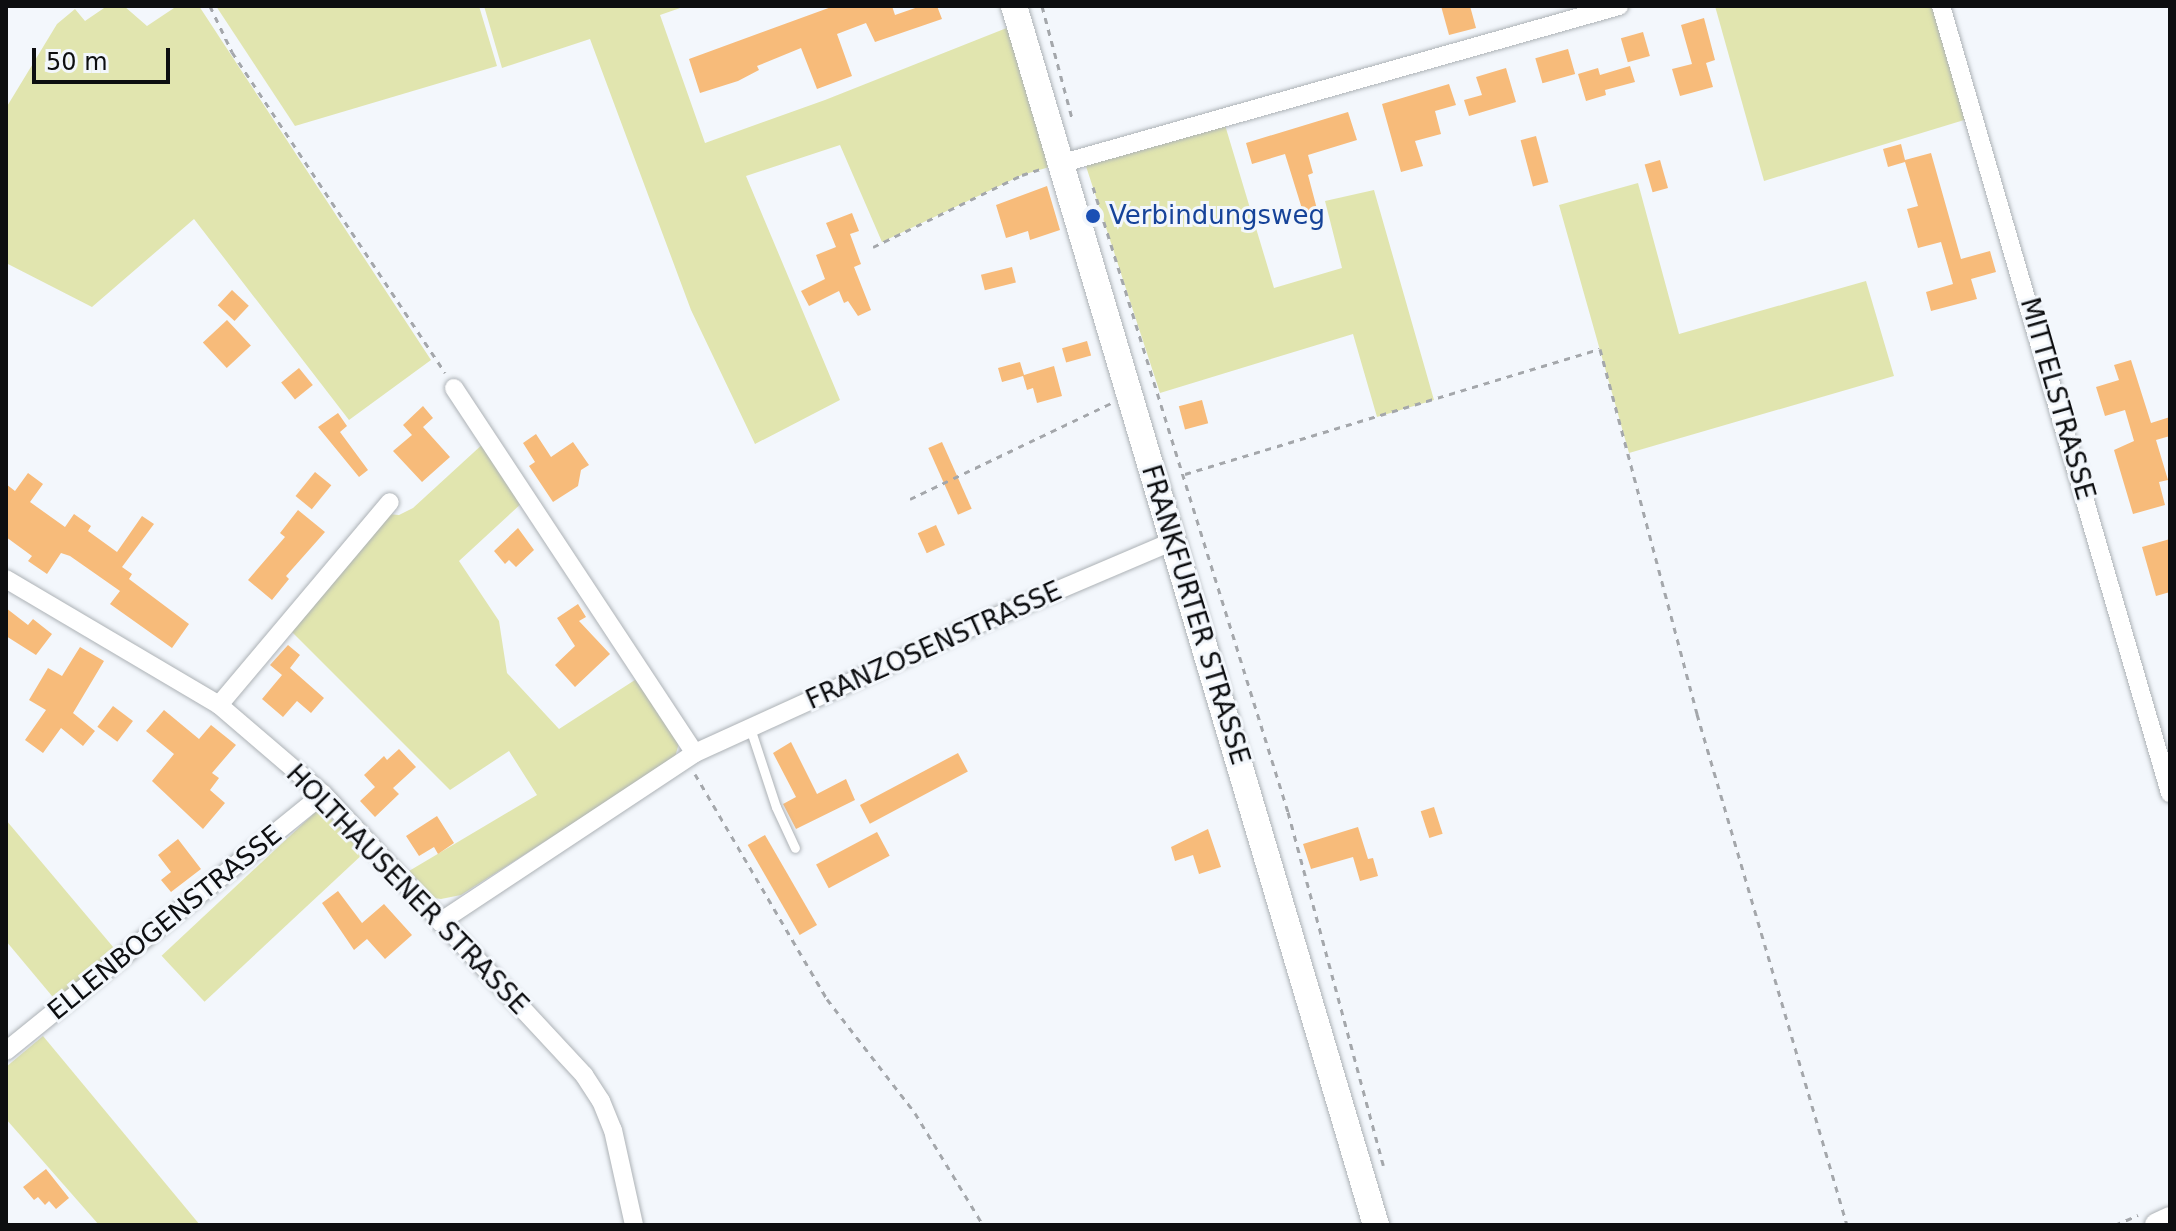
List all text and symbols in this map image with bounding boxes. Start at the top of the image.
scale bar [36,32,174,82]
text: 50 m [46,48,108,76]
place label: Verbindungsweg [1109,200,1325,232]
marker: Verbindungsweg [1084,207,1102,225]
street label: MITTELSTRASSE [2013,294,2101,504]
street label: FRANKFURTER STRASSE [1135,461,1255,769]
street label: FRANZOSENSTRASSE [801,576,1067,716]
street label: HOLTHAUSENER STRASSE [279,759,535,1021]
street label: ELLENBOGENSTRASSE [42,819,288,1027]

